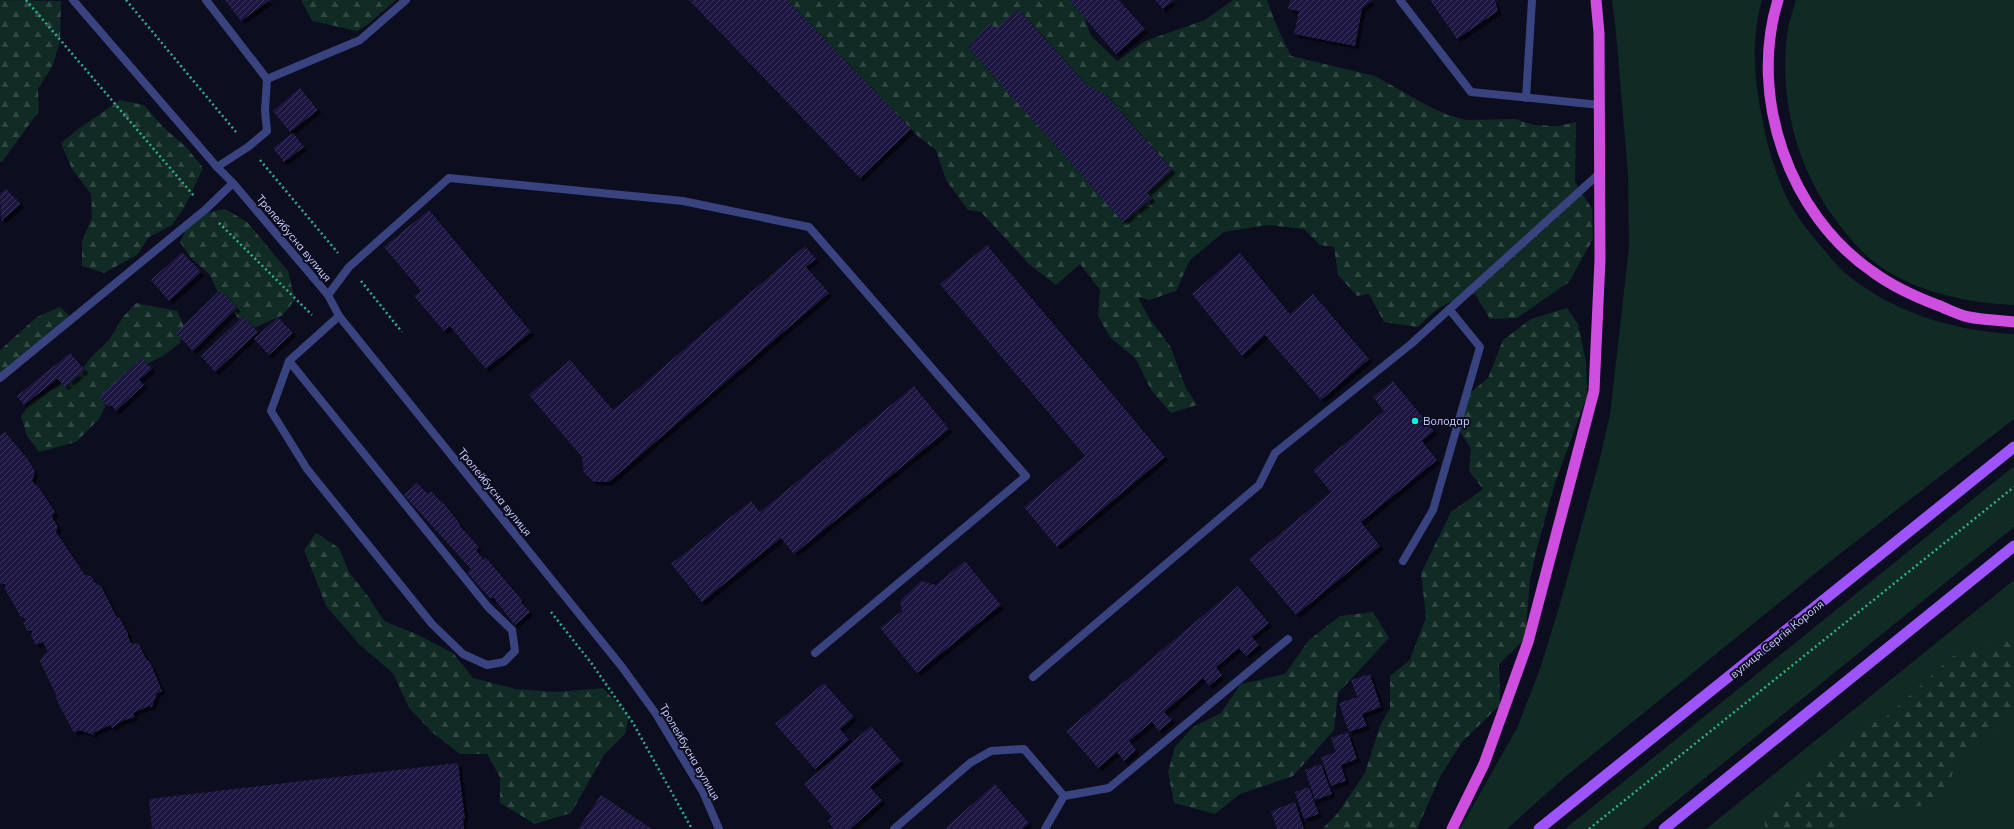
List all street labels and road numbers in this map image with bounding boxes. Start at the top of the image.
street label: Тролейбусна вулиця [253,192,335,284]
street label: Тролейбусна вулиця [455,445,535,539]
street label: вулиця Сергія Короля [1727,597,1827,681]
street label: Тролейбусна вулиця [657,701,723,803]

